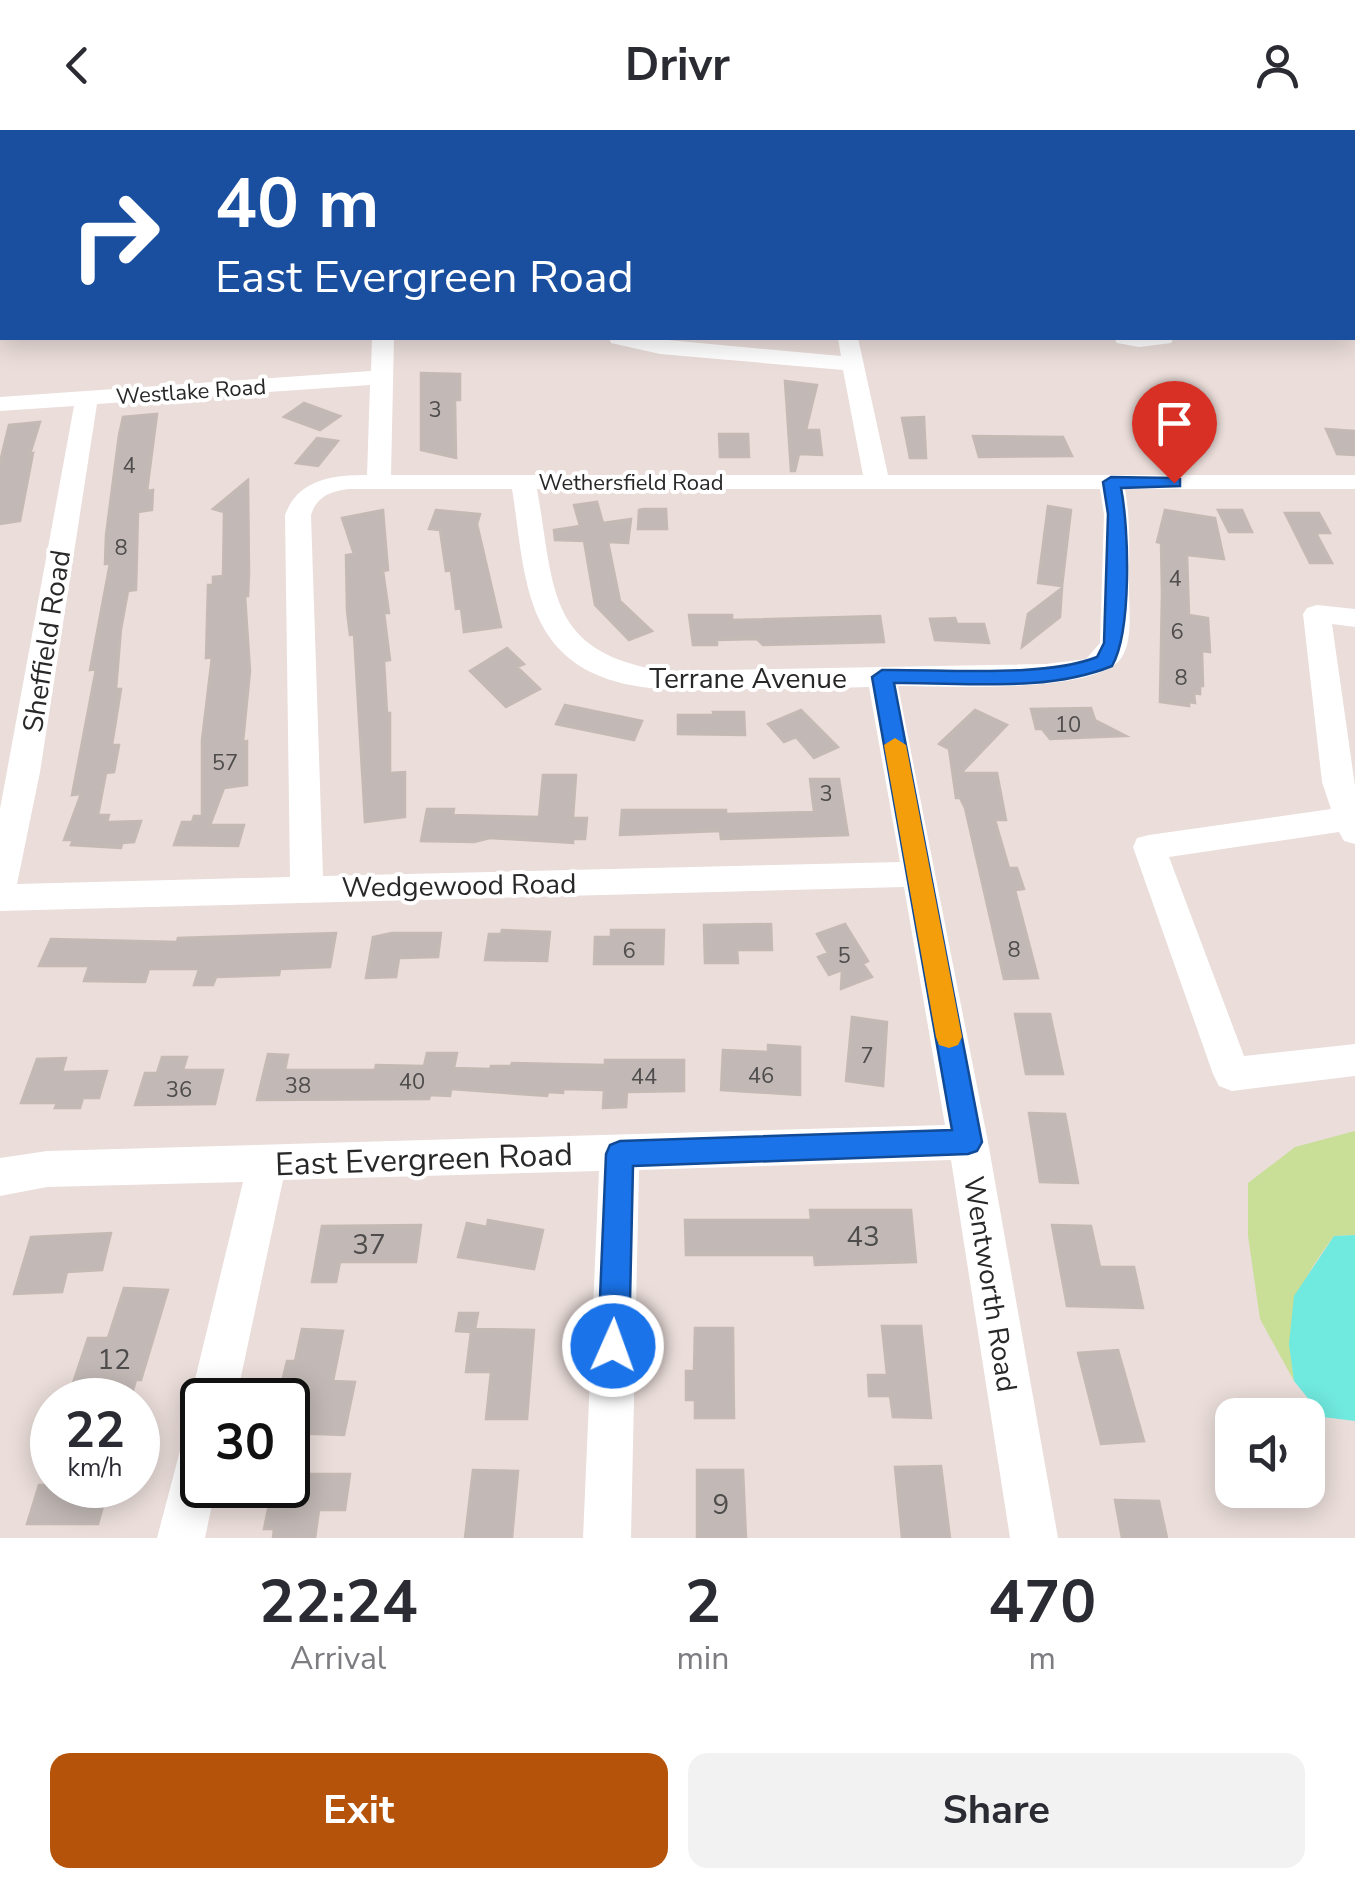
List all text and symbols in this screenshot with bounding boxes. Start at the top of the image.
text: Drivr [625,35,730,96]
icon: back [50,38,105,93]
icon: person [1250,38,1305,93]
text: 40 m [215,156,379,252]
icon: right [50,170,180,300]
text: East Evergreen Road [215,247,634,308]
street label: Westlake Road [115,372,267,412]
pin [1132,381,1217,484]
house number: 3 [428,395,442,425]
icon: arrive [1147,396,1202,451]
house number: 4 [122,451,136,481]
street label: Wethersfield Road [539,468,723,498]
house number: 8 [114,533,128,563]
street label: Sheffield Road [14,547,80,735]
house number: 4 [1168,564,1182,594]
house number: 6 [1170,617,1184,647]
street label: Terrane Avenue [649,660,847,698]
house number: 8 [1174,663,1188,693]
house number: 10 [1055,710,1081,740]
house number: 57 [212,748,238,778]
house number: 3 [819,779,833,809]
street label: Wedgewood Road [341,865,577,907]
house number: 8 [1007,935,1021,965]
house number: 6 [622,936,636,966]
house number: 5 [837,941,851,971]
house number: 7 [860,1041,874,1071]
house number: 46 [748,1061,774,1091]
house number: 44 [631,1062,657,1092]
house number: 40 [399,1067,425,1097]
house number: 38 [285,1071,311,1101]
house number: 36 [166,1075,192,1105]
street label: East Evergreen Road [274,1133,574,1186]
street label: Wentworth Road [954,1174,1026,1395]
house number: 43 [846,1218,880,1256]
house number: 37 [352,1226,386,1264]
position arrow [561,1294,665,1398]
house number: 12 [97,1341,131,1379]
speed limit sign: 30 [180,1378,310,1508]
text: 22 [65,1396,125,1465]
map controls [1215,1398,1325,1508]
button: sound [1215,1398,1325,1508]
text: km/h [67,1451,123,1485]
house number: 9 [713,1486,729,1524]
text: 22:24 [259,1561,418,1643]
text: 2 [685,1561,721,1643]
text: 470 [988,1561,1096,1643]
text: Arrival [290,1637,386,1680]
text: min [676,1637,729,1680]
text: m [1028,1637,1056,1680]
button: Exit [50,1753,668,1868]
button: Share [688,1753,1305,1868]

